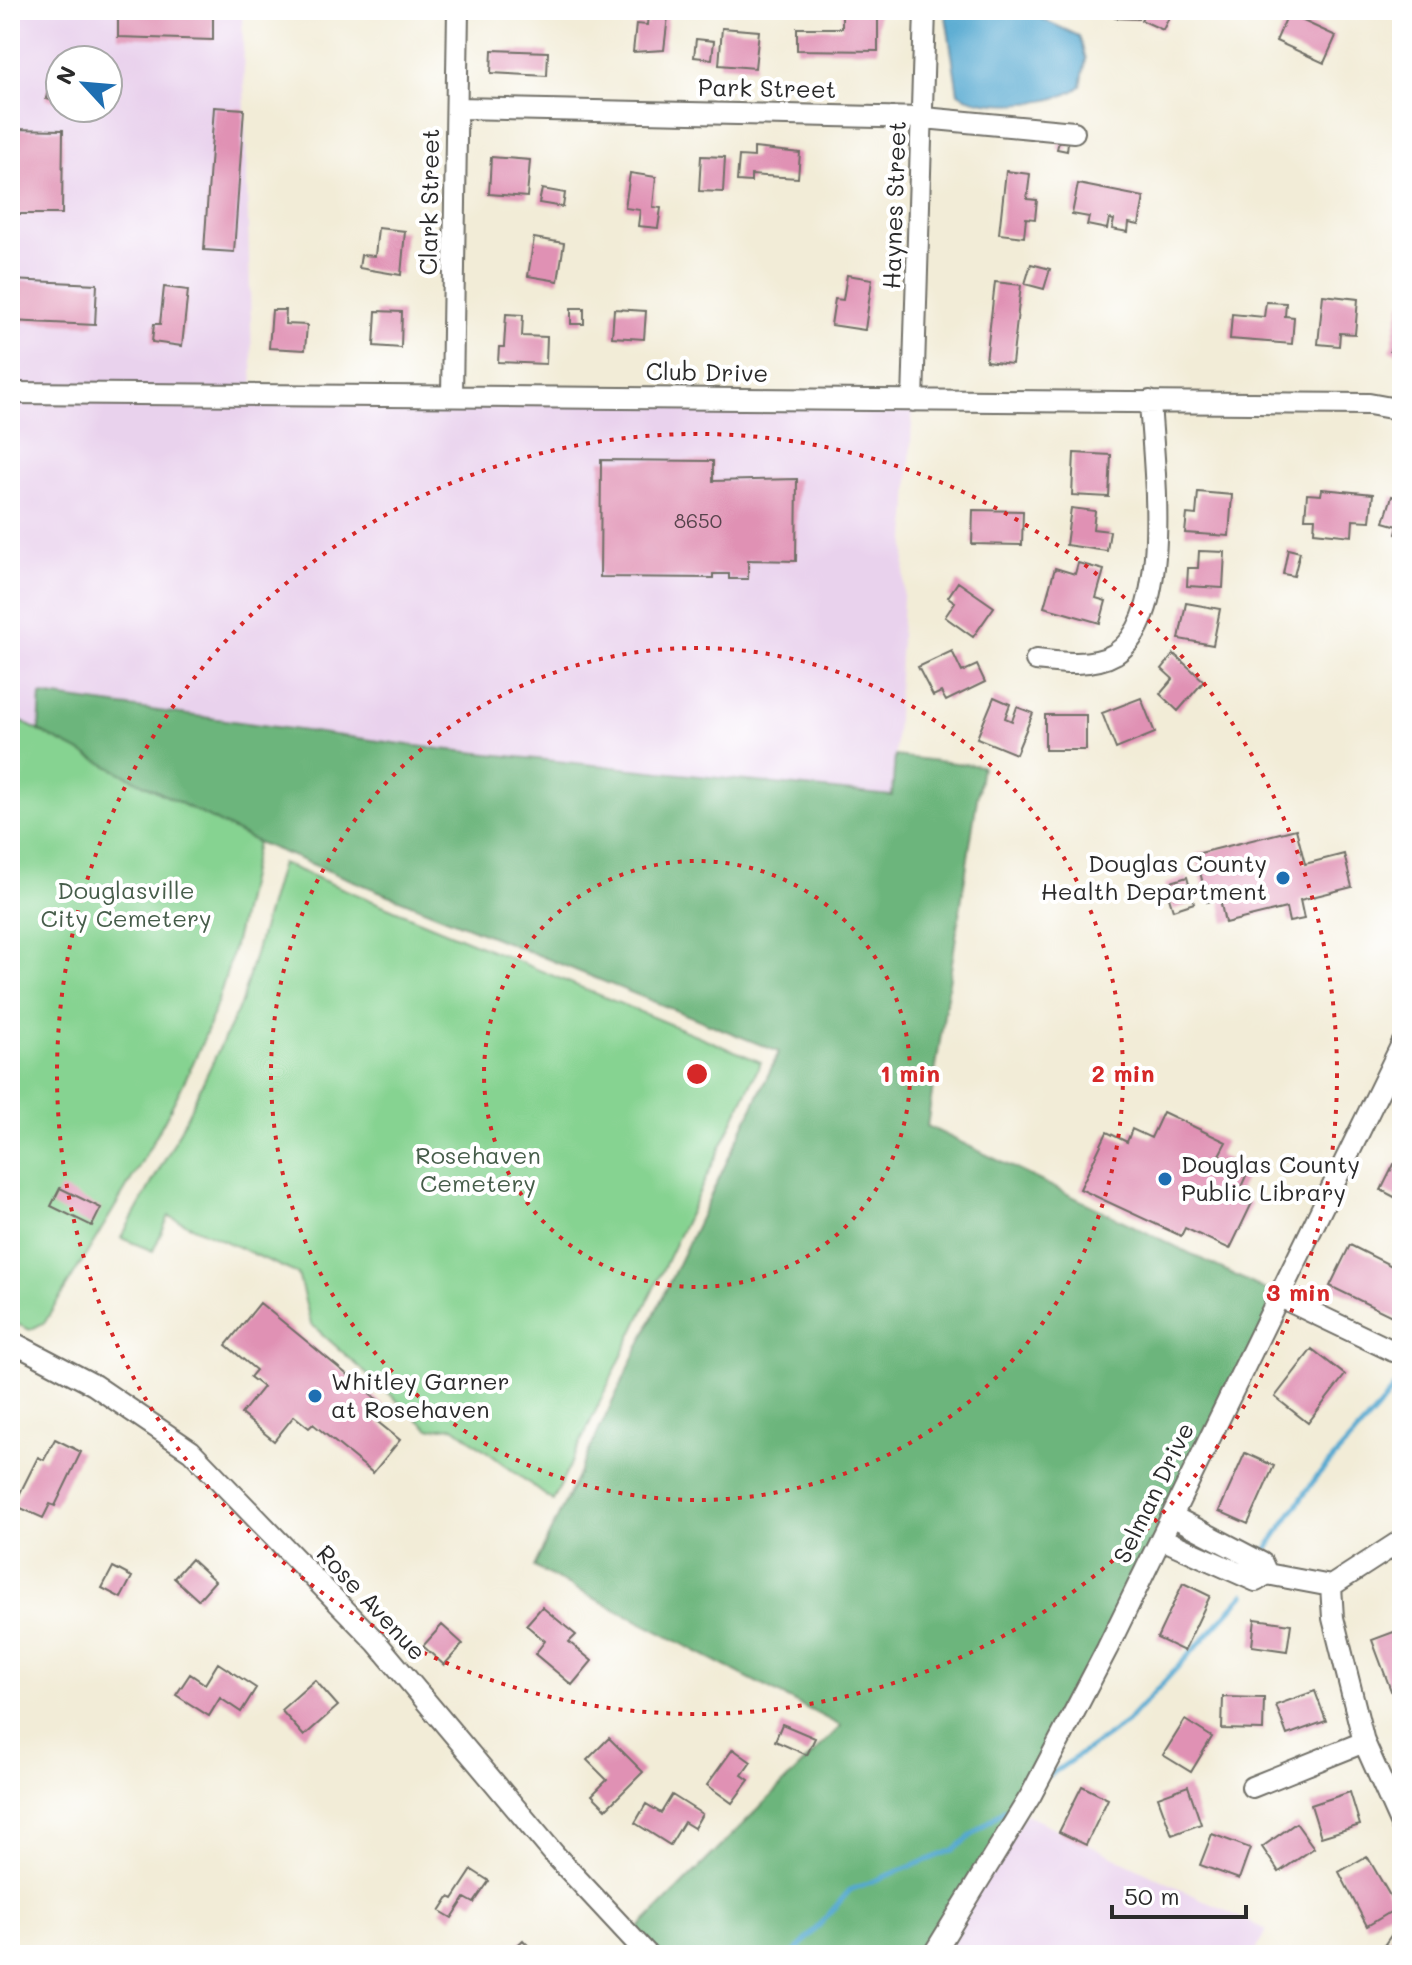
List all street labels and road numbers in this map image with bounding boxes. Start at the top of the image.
street label: Park Street [698,71,837,104]
street label: Haynes Street [875,120,912,290]
street label: Clark Street [412,128,445,276]
street label: Club Drive [645,355,769,388]
street label: Selman Drive [1105,1417,1200,1568]
street label: Rose Avenue [311,1538,434,1666]

